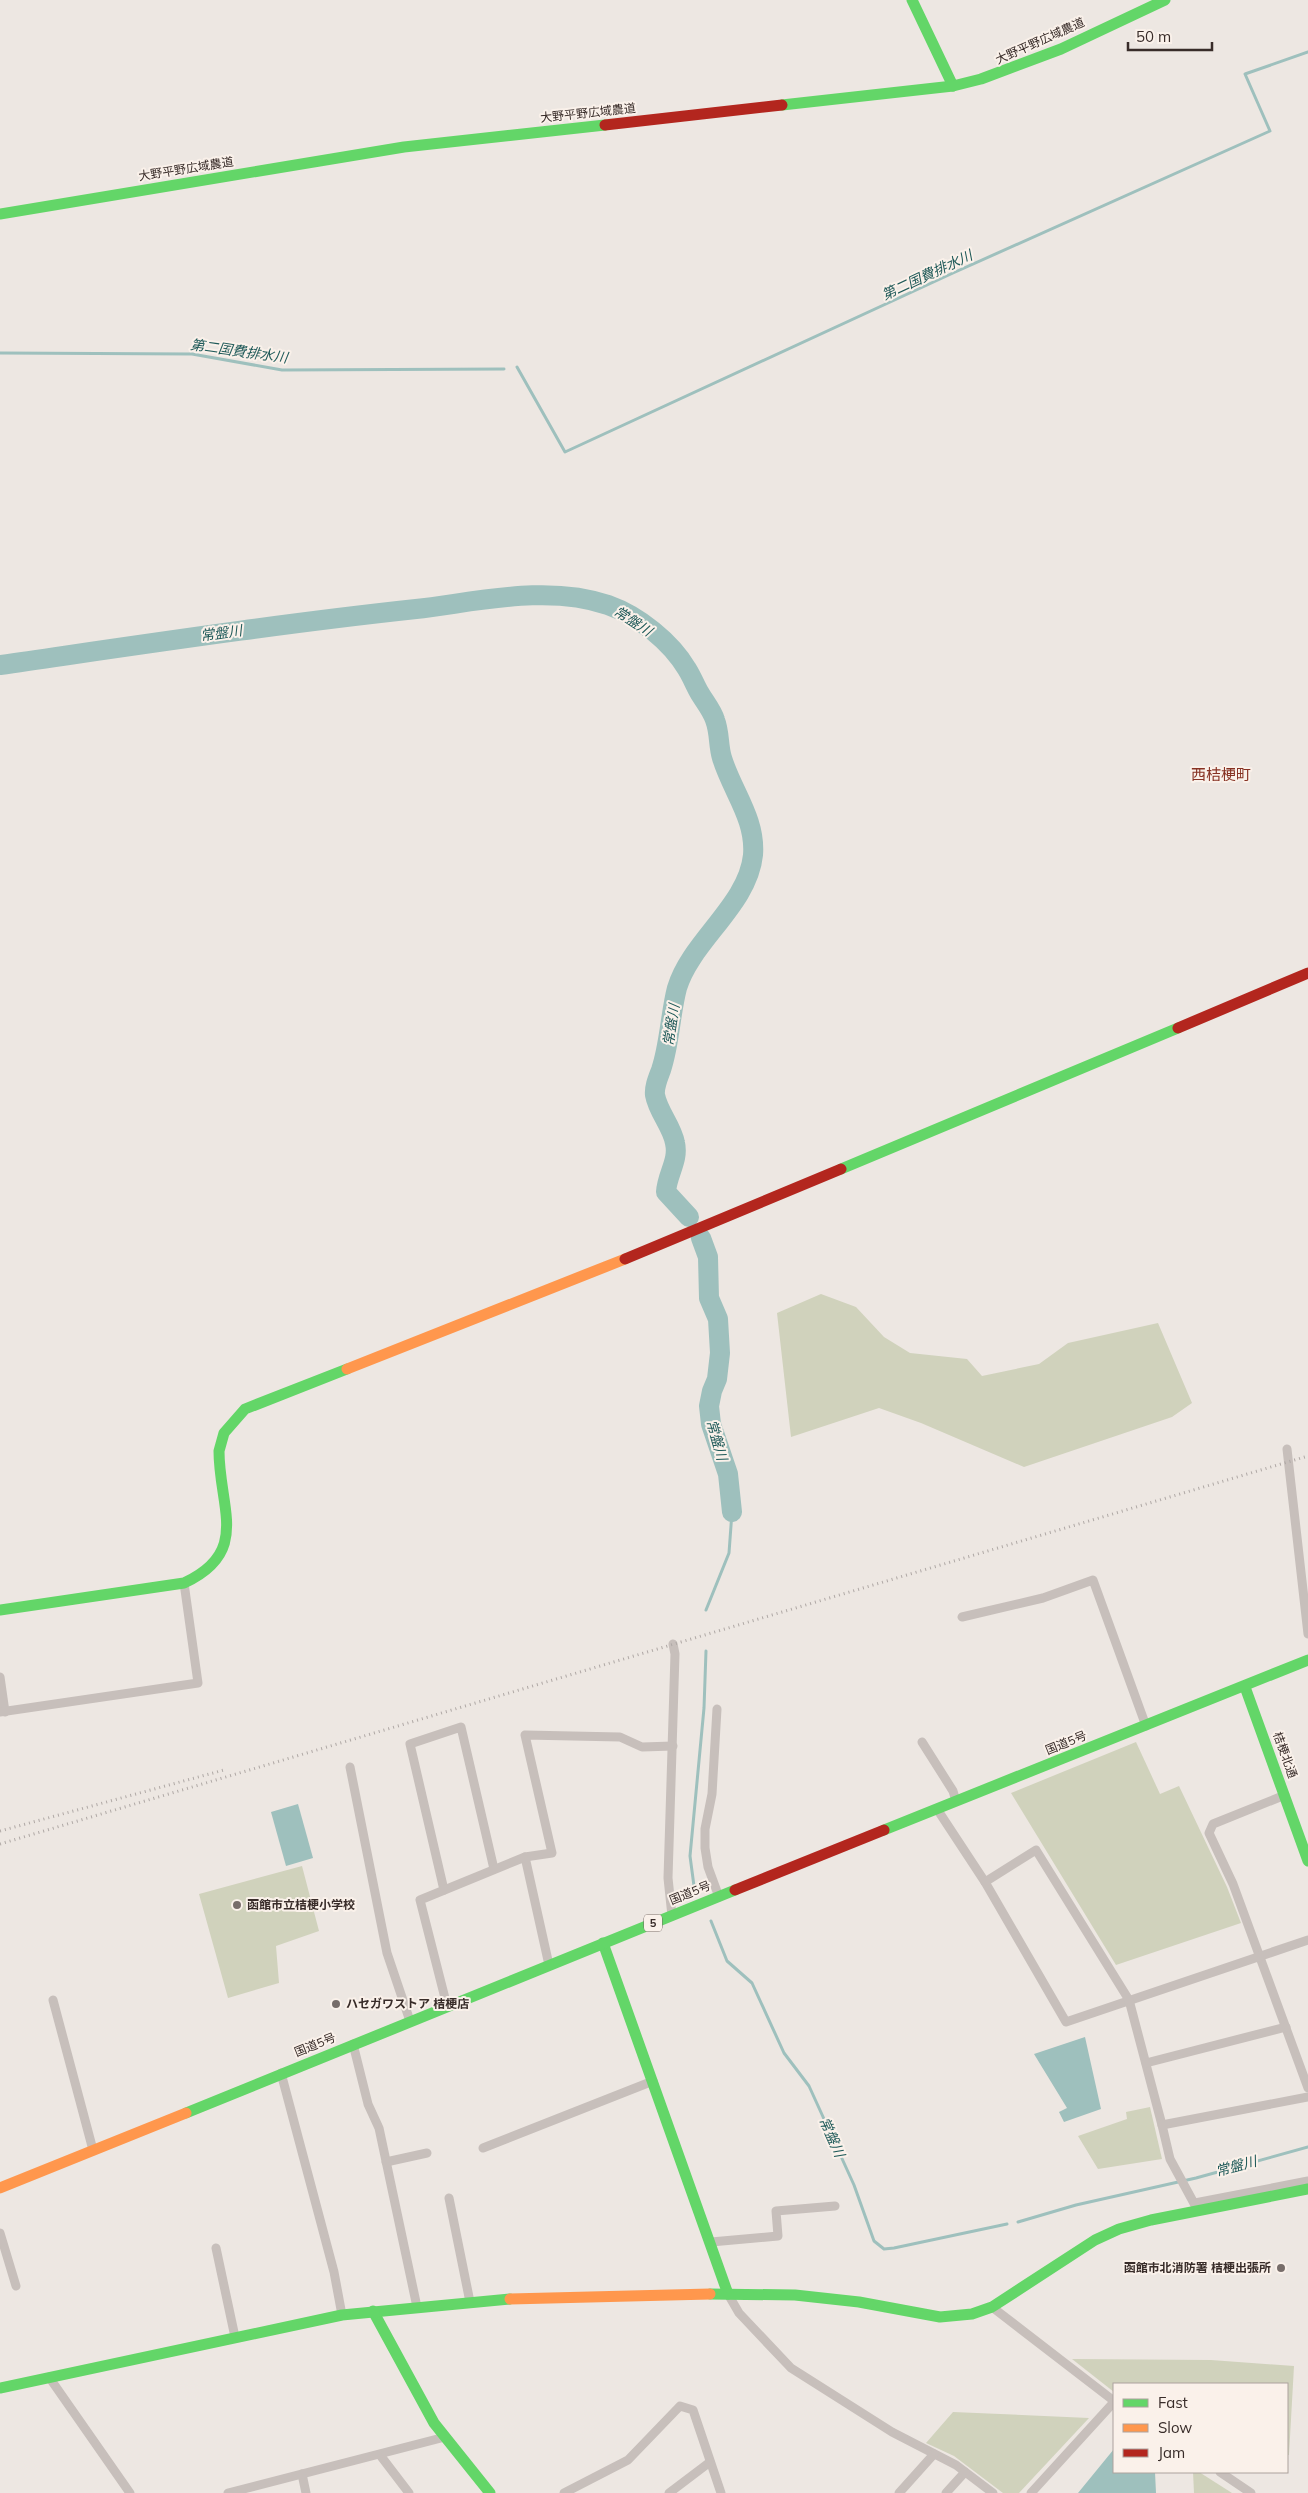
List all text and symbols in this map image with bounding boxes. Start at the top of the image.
street label: 大野平野広域農道 [993,14,1087,67]
scale bar [1128,20,1212,52]
text: 50 m [1136,27,1171,46]
street label: 大野平野広域農道 [539,100,636,125]
street label: 大野平野広域農道 [137,154,235,183]
water label: 第二国費排水川 [879,245,977,304]
water label: 第二国費排水川 [189,335,291,367]
water label: 常盤川 [610,602,657,641]
water label: 常盤川 [199,621,245,645]
district label: 西桔梗町 [1191,765,1251,784]
water label: 常盤川 [659,1001,683,1047]
water label: 常盤川 [703,1417,732,1465]
street label: 国道5号 [1043,1727,1089,1758]
street label: 桔梗北通 [1270,1730,1301,1780]
street label: 国道5号 [667,1877,713,1908]
place label: 函館市立桔梗小学校 [247,1897,355,1912]
marker: 函館市立桔梗小学校 [231,1899,243,1911]
road number: 5 [644,1915,662,1932]
place label: ハセガワストア 桔梗店 [346,1996,469,2011]
marker: ハセガワストア 桔梗店 [330,1998,342,2010]
street label: 国道5号 [292,2029,338,2060]
water label: 常盤川 [815,2114,850,2162]
water label: 常盤川 [1213,2151,1261,2180]
place label: 函館市北消防署 桔梗出張所 [1124,2260,1271,2275]
marker: 函館市北消防署 桔梗出張所 [1275,2262,1287,2274]
legend [1113,2383,1288,2473]
text: Fast [1158,2393,1188,2412]
text: Slow [1158,2418,1192,2437]
text: Jam [1158,2443,1185,2462]

